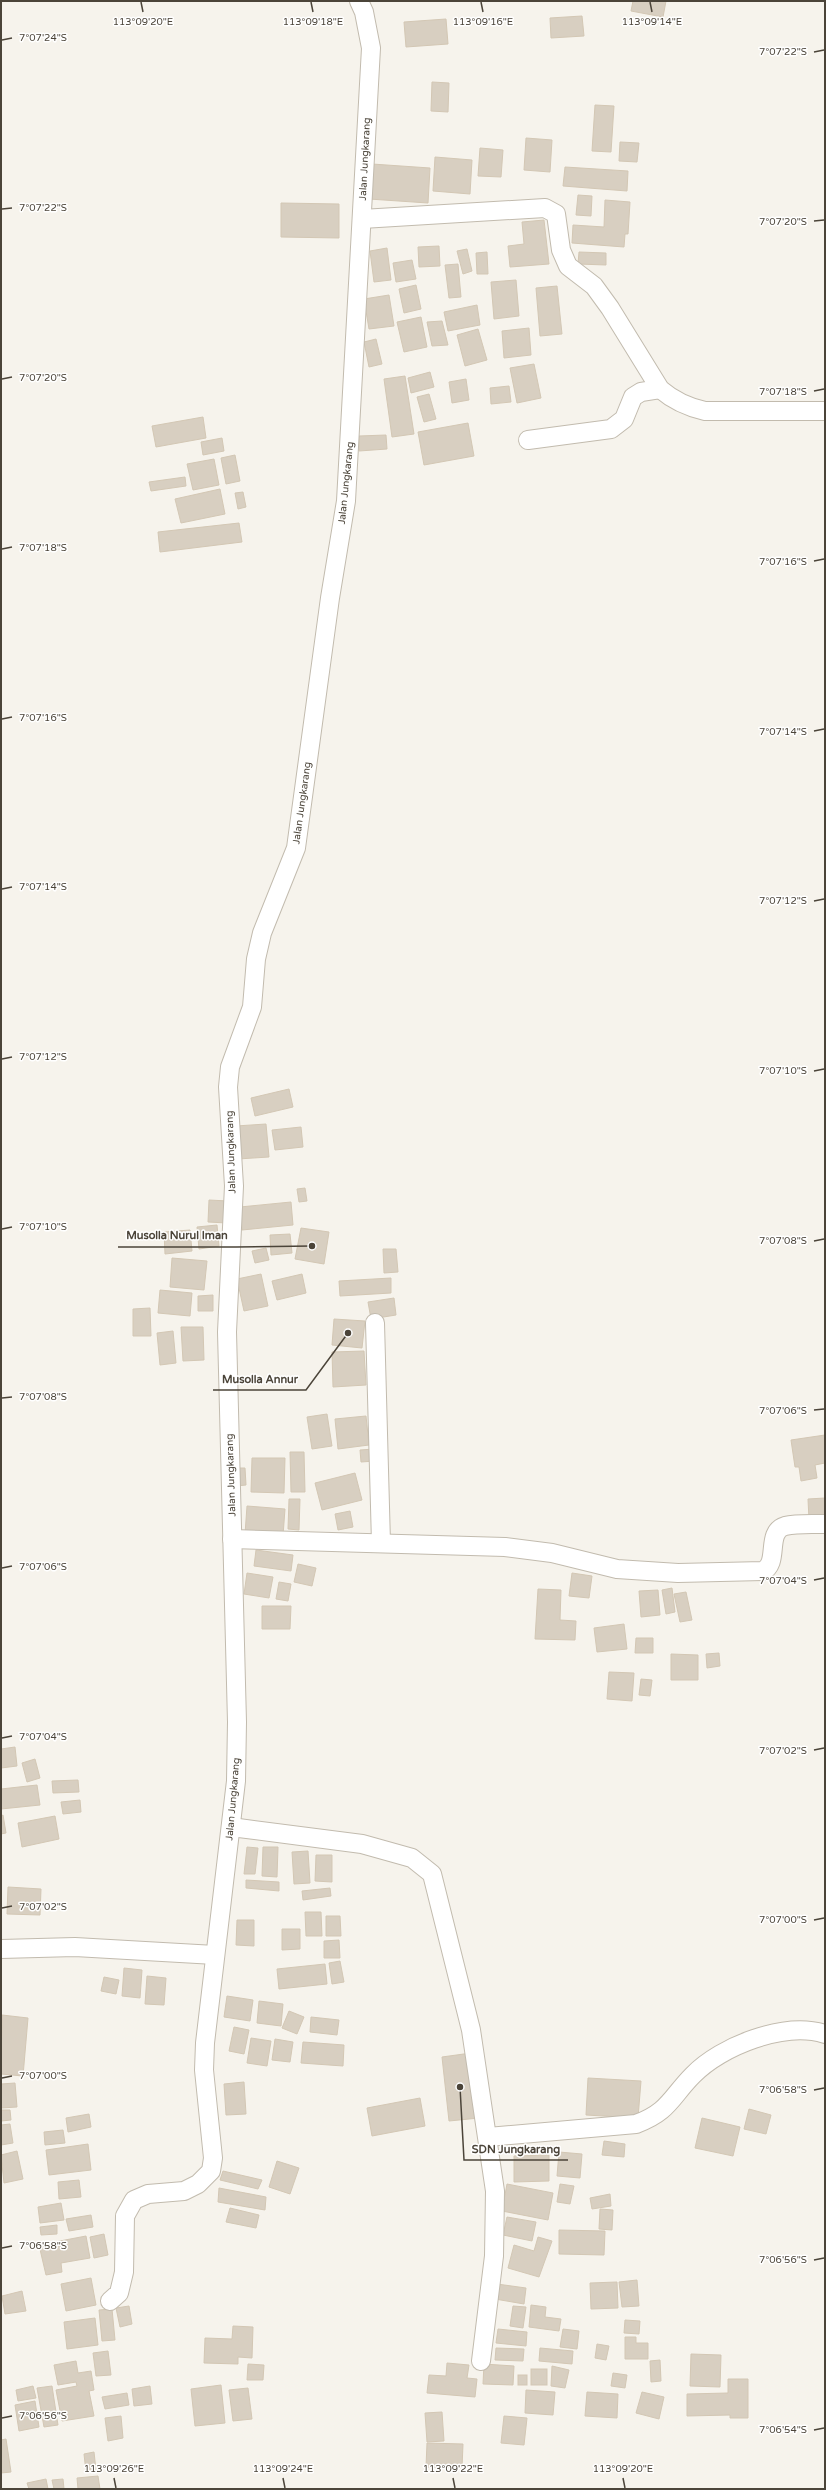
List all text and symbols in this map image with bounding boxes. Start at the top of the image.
text: 113°09'20"E [113,16,173,28]
text: 113°09'18"E [283,16,343,28]
text: 113°09'16"E [453,16,513,28]
text: 113°09'14"E [622,16,682,28]
text: 7°07'24"S [19,32,67,44]
text: 7°07'22"S [759,46,807,58]
street label: Jalan Jungkarang [357,117,373,201]
text: 7°07'22"S [19,202,67,214]
text: 7°07'20"S [759,216,807,228]
text: 7°07'20"S [19,372,67,384]
text: 7°07'18"S [759,386,807,398]
street label: Jalan Jungkarang [336,441,356,525]
text: 7°07'18"S [19,542,67,554]
text: 7°07'16"S [759,556,807,568]
text: 7°07'16"S [19,712,67,724]
text: 7°07'14"S [759,726,807,738]
street label: Jalan Jungkarang [290,761,314,845]
text: 7°07'14"S [19,881,67,893]
text: 7°07'12"S [759,895,807,907]
text: 7°07'12"S [19,1051,67,1063]
text: 7°07'10"S [759,1065,807,1077]
street label: Jalan Jungkarang [224,1110,238,1194]
text: 7°07'10"S [19,1221,67,1233]
callout: Musolla Nurul Iman [118,1224,236,1247]
text: Musolla Nurul Iman [126,1229,228,1242]
text: 7°07'08"S [759,1235,807,1247]
callout: Musolla Annur [213,1367,306,1390]
text: Musolla Annur [222,1373,299,1386]
text: 7°07'08"S [19,1391,67,1403]
text: 7°07'06"S [759,1405,807,1417]
street label: Jalan Jungkarang [224,1433,238,1517]
text: 7°07'06"S [19,1561,67,1573]
text: 7°07'04"S [759,1575,807,1587]
text: 7°07'04"S [19,1731,67,1743]
text: 7°07'02"S [759,1745,807,1757]
street label: Jalan Jungkarang [223,1757,243,1841]
text: 7°07'02"S [19,1901,67,1913]
text: 7°07'00"S [759,1914,807,1926]
text: 7°07'00"S [19,2070,67,2082]
text: 7°06'58"S [759,2084,807,2096]
callout: SDN Jungkarang [464,2137,568,2160]
text: SDN Jungkarang [472,2143,560,2157]
text: 7°06'58"S [19,2240,67,2252]
text: 7°06'56"S [759,2254,807,2266]
text: 7°06'56"S [19,2410,67,2422]
text: 7°06'54"S [759,2424,807,2436]
text: 113°09'26"E [84,2463,144,2475]
text: 113°09'24"E [253,2463,313,2475]
text: 113°09'22"E [423,2463,483,2475]
text: 113°09'20"E [593,2463,653,2475]

